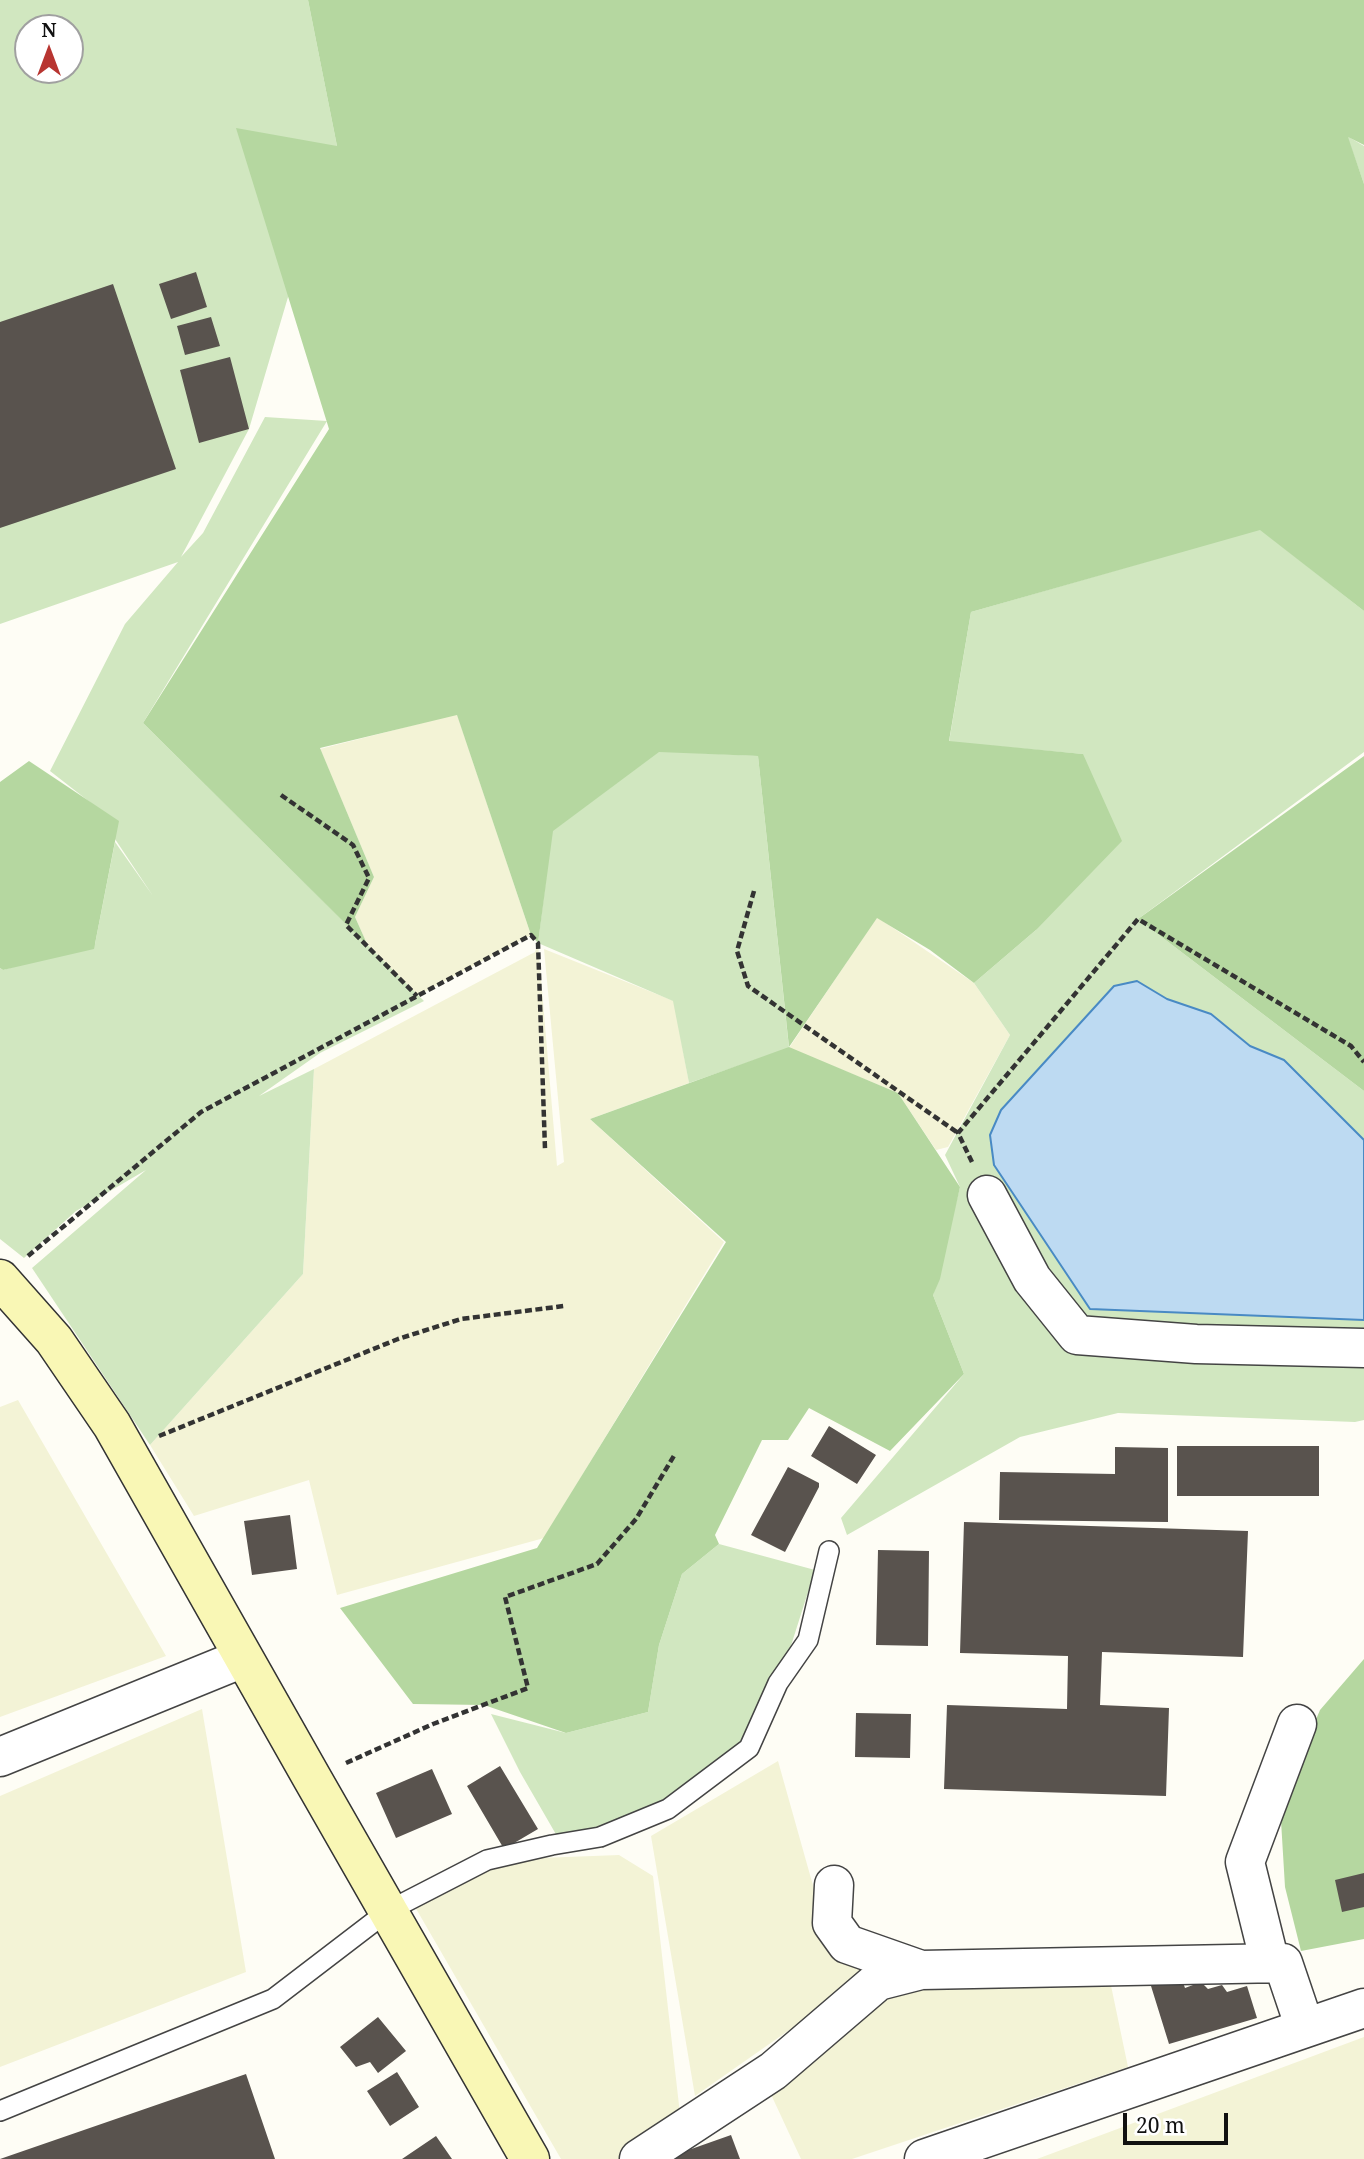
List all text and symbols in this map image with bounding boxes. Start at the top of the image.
north arrow [14,14,84,84]
text: N [42,17,56,43]
scale bar [1126,2100,1231,2144]
text: 20 m [1136,2111,1185,2139]

